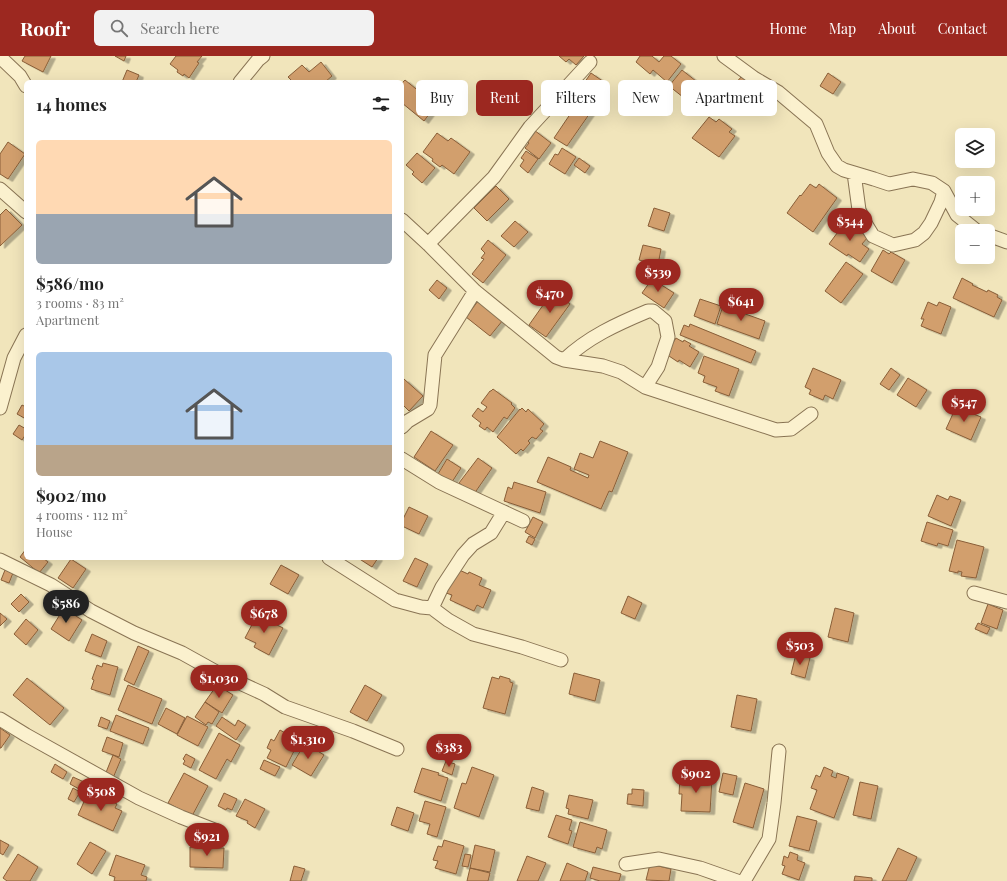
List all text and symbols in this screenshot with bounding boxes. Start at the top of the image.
search box [94,10,374,46]
text: Roofr [20,15,70,41]
icon: search [108,17,130,39]
text: Search here [140,18,220,38]
text: Home [769,19,807,38]
text: Map [829,19,856,38]
text: About [878,19,916,38]
text: Contact [938,19,987,38]
chip: Buy [416,80,468,116]
chip: Rent [476,80,533,116]
chip: Filters [541,80,610,116]
chip: New [618,80,673,116]
chip: Apartment [681,80,777,116]
text: 14 homes [36,93,107,115]
icon: filters [370,93,392,115]
map controls [955,128,995,264]
button: layers [955,128,995,168]
icon: home [178,166,250,238]
button: + [955,176,995,216]
pin: $544 [826,208,874,242]
text: $544 [836,212,864,229]
button: − [955,224,995,264]
pin: $539 [634,259,682,293]
text: $539 [645,263,671,280]
text: $586/mo [36,272,104,294]
pin: $470 [526,280,574,314]
text: $470 [536,284,564,301]
pin: $641 [717,288,765,322]
text: $641 [728,292,754,309]
text: 3 rooms · 83 m² [36,294,124,311]
text: Apartment [36,311,99,328]
icon: home [178,378,250,450]
pin: $547 [940,389,988,423]
text: $547 [951,393,977,410]
text: $902/mo [36,484,106,506]
text: 4 rooms · 112 m² [36,506,128,523]
text: House [36,523,73,540]
pin: $586 [42,590,90,624]
text: $586 [52,594,80,611]
pin: $678 [240,600,288,634]
text: $678 [250,604,278,621]
pin: $503 [776,632,824,666]
text: $503 [786,636,814,653]
pin: $1,030 [186,665,252,699]
text: $1,030 [199,669,239,686]
pin: $1,310 [275,726,341,760]
text: $1,310 [290,730,326,747]
pin: $383 [425,734,473,768]
text: $383 [435,738,463,755]
pin: $902 [672,760,720,794]
text: $902 [681,764,711,781]
pin: $508 [77,778,125,812]
text: $508 [86,782,116,799]
pin: $921 [183,823,231,857]
text: $921 [194,827,220,844]

